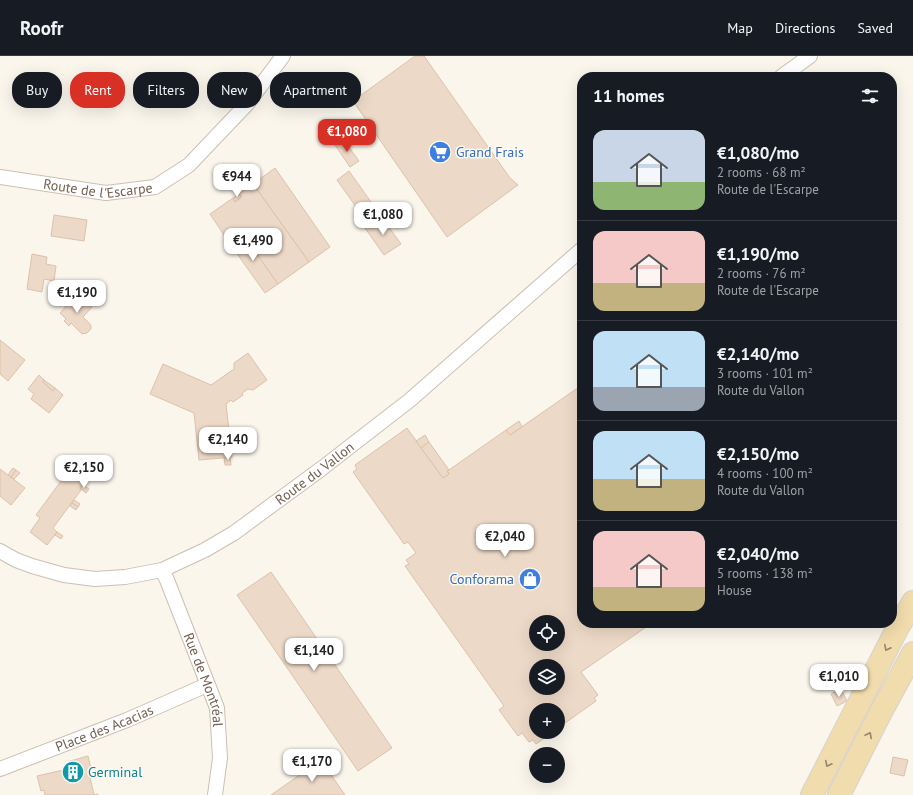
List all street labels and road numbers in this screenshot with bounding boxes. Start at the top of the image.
street label: Route de l'Escarpe [42,175,154,202]
street label: Route du Vallon [272,438,358,509]
street label: Rue de Montréal [179,630,227,727]
street label: Place des Acacias [53,701,156,756]

